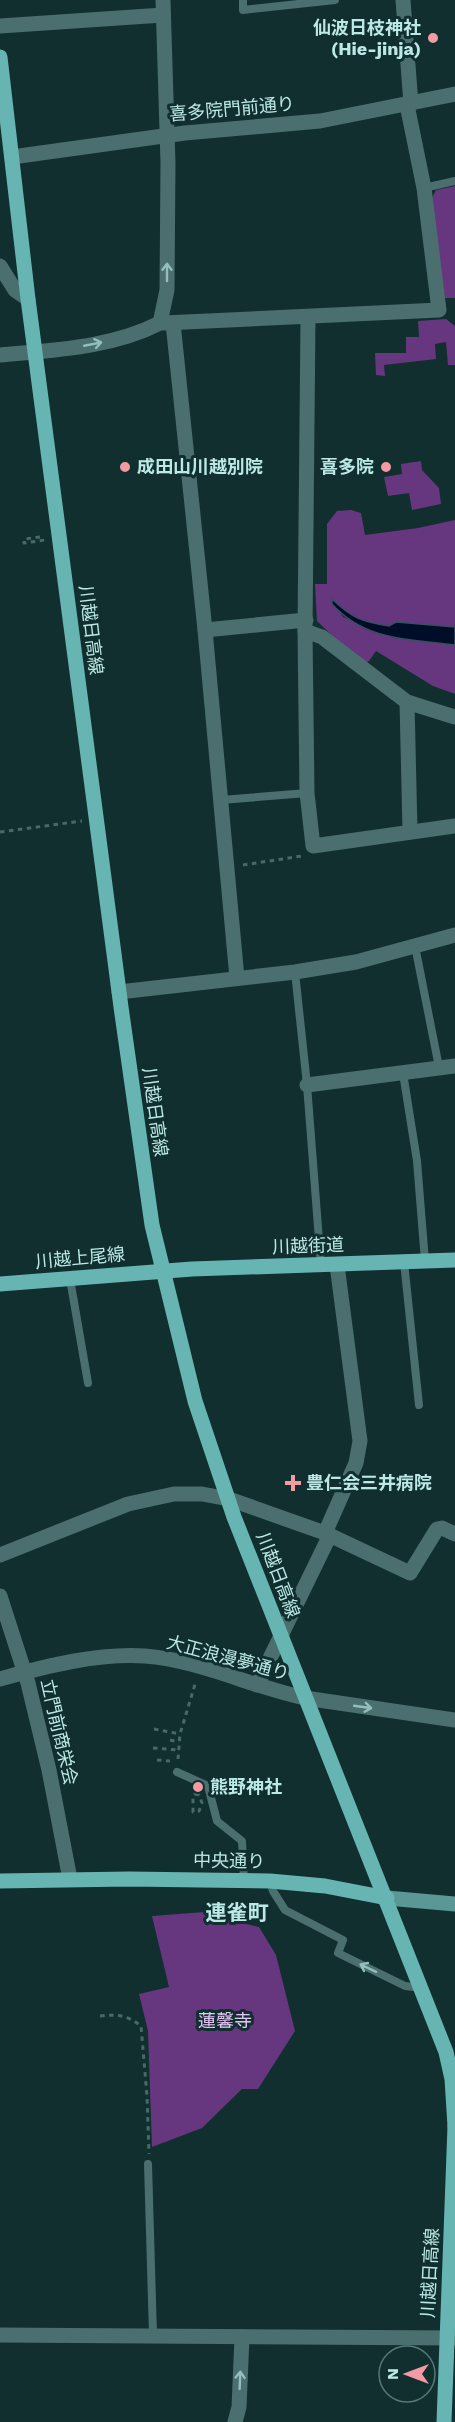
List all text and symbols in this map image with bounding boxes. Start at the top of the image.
place label: 仙波日枝神社 (Hie-jinja) [313,17,421,59]
marker: 仙波日枝神社 (Hie-jinja) [426,31,440,45]
street label: 喜多院門前通り [168,93,296,124]
one-way arrow [161,263,173,283]
one-way arrow [83,338,103,349]
place label: 成田山川越別院 [137,456,263,477]
place label: 喜多院 [320,456,374,477]
marker: 成田山川越別院 [118,460,132,474]
marker: 喜多院 [379,460,393,474]
street label: 川越日高線 [76,584,107,676]
street label: 川越日高線 [139,1066,172,1158]
street label: 川越街道 [272,1234,344,1257]
street label: 川越上尾線 [34,1243,126,1272]
place label: 豊仁会三井病院 [306,1472,432,1493]
marker: 豊仁会三井病院 [284,1474,302,1492]
street label: 川越日高線 [253,1529,304,1621]
street label: 大正浪漫夢通り [165,1631,292,1684]
street label: 立門前商栄会 [37,1677,82,1787]
one-way arrow [352,1701,372,1712]
place label: 熊野神社 [210,1776,282,1797]
marker: 熊野神社 [191,1780,205,1794]
street label: 中央通り [193,1849,265,1872]
district label: 連雀町 [206,1900,269,1925]
one-way arrow [360,1962,378,1974]
park label: 蓮馨寺 [198,2010,252,2031]
street label: 川越日高線 [417,2227,442,2318]
north arrow [377,2344,437,2404]
text: N [383,2368,402,2380]
one-way arrow [235,2370,246,2390]

